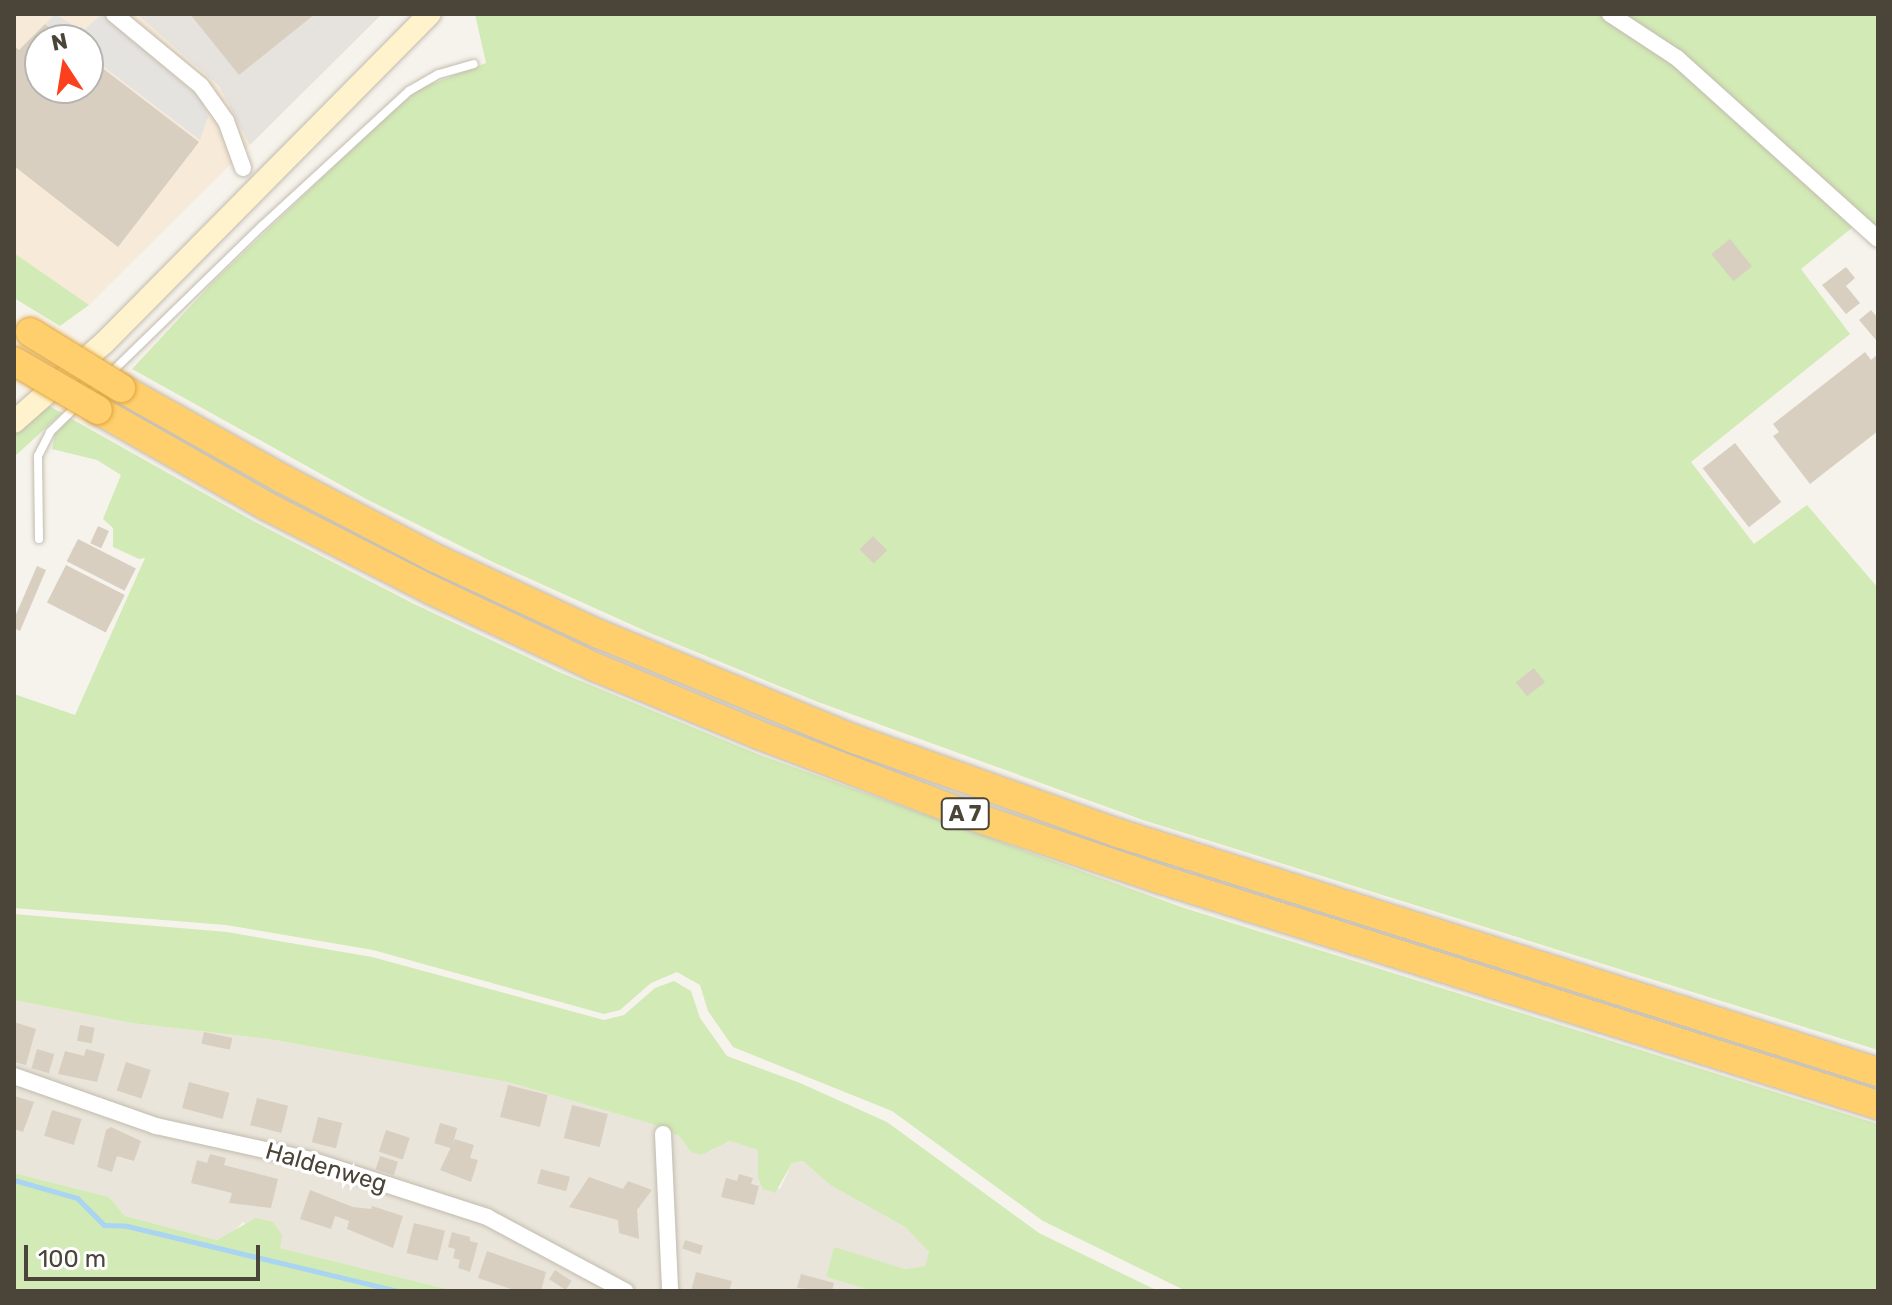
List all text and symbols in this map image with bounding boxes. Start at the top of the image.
north arrow [24,24,104,104]
text: N [49,27,70,57]
road number: A 7 [939,796,991,832]
street label: Haldenweg [262,1137,390,1199]
scale bar [28,1229,264,1279]
text: 100 m [38,1245,106,1273]

